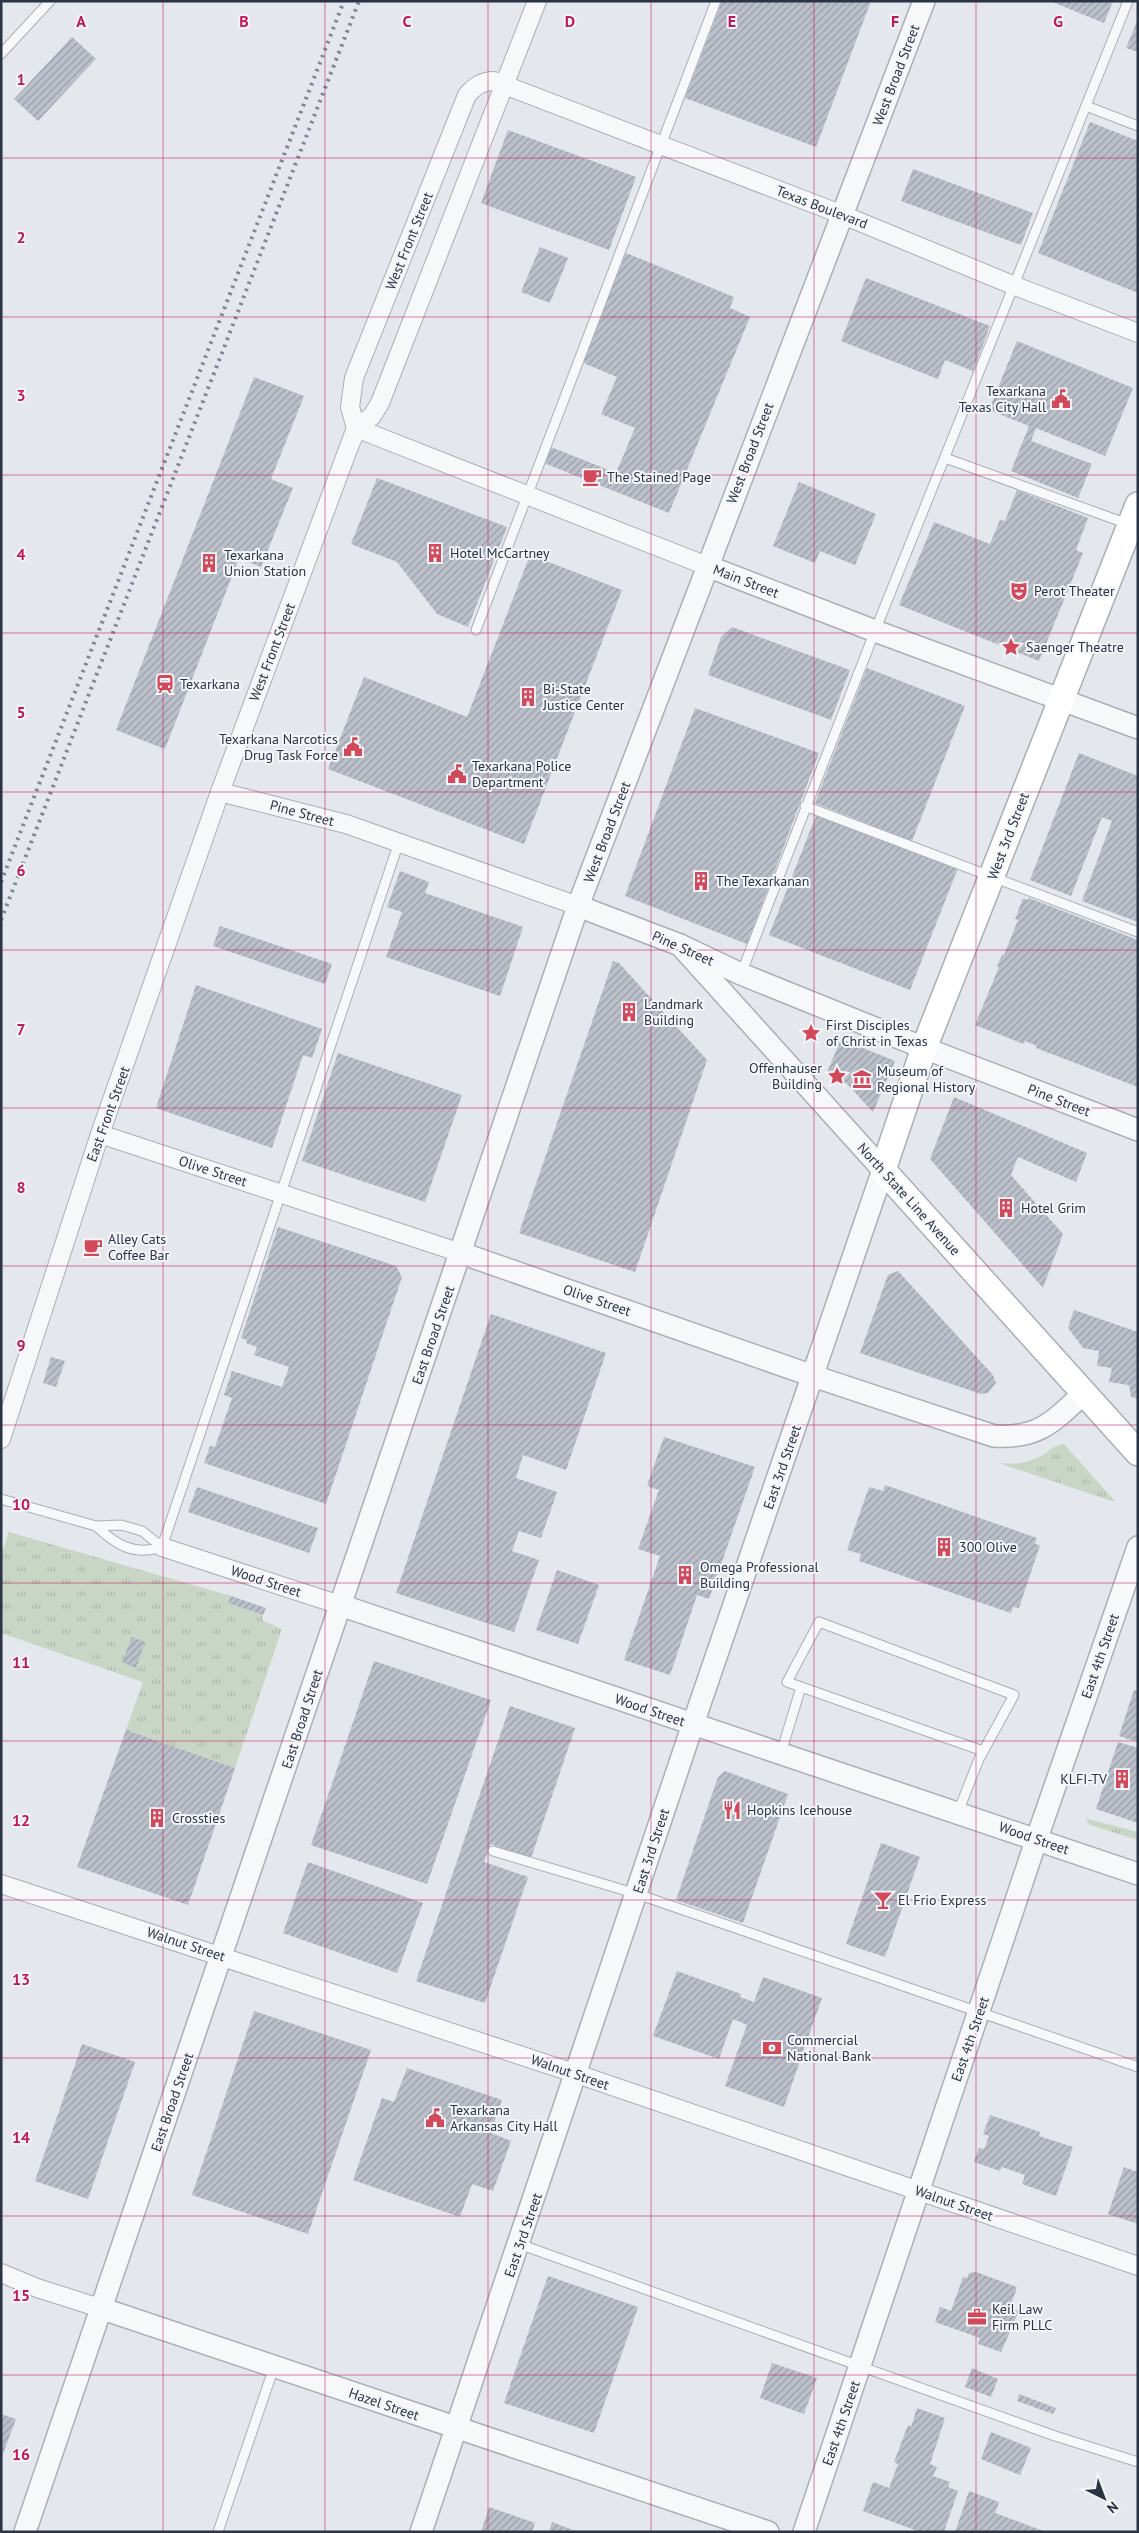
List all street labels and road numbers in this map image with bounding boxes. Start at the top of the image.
street label: West Broad Street [868,22,924,128]
street label: Texas Boulevard [774,181,870,233]
street label: West Front Street [381,189,437,293]
street label: West Broad Street [722,400,778,506]
street label: Main Street [711,560,782,602]
street label: West Front Street [245,600,299,704]
street label: West Broad Street [579,779,635,885]
street label: West 3rd Street [983,790,1033,882]
street label: Pine Street [268,796,336,830]
street label: Pine Street [649,926,717,970]
street label: East Front Street [82,1064,134,1164]
street label: Pine Street [1025,1080,1093,1120]
street label: North State Line Avenue [854,1139,964,1259]
street label: Olive Street [177,1152,250,1191]
street label: Olive Street [561,1280,634,1320]
street label: East Broad Street [408,1283,458,1387]
street label: East 3rd Street [759,1422,805,1512]
street label: Wood Street [228,1561,304,1601]
street label: East 4th Street [1077,1611,1123,1701]
street label: East Broad Street [277,1667,327,1771]
street label: Wood Street [613,1690,688,1730]
street label: East 3rd Street [629,1806,673,1896]
street label: Wood Street [997,1818,1072,1858]
street label: Walnut Street [144,1923,228,1965]
street label: East 4th Street [947,1994,993,2084]
street label: East Broad Street [147,2050,197,2154]
street label: Walnut Street [529,2050,612,2094]
street label: Walnut Street [913,2181,996,2225]
street label: East 3rd Street [500,2190,546,2280]
street label: East 4th Street [818,2378,864,2468]
street label: Hazel Street [347,2384,422,2424]

